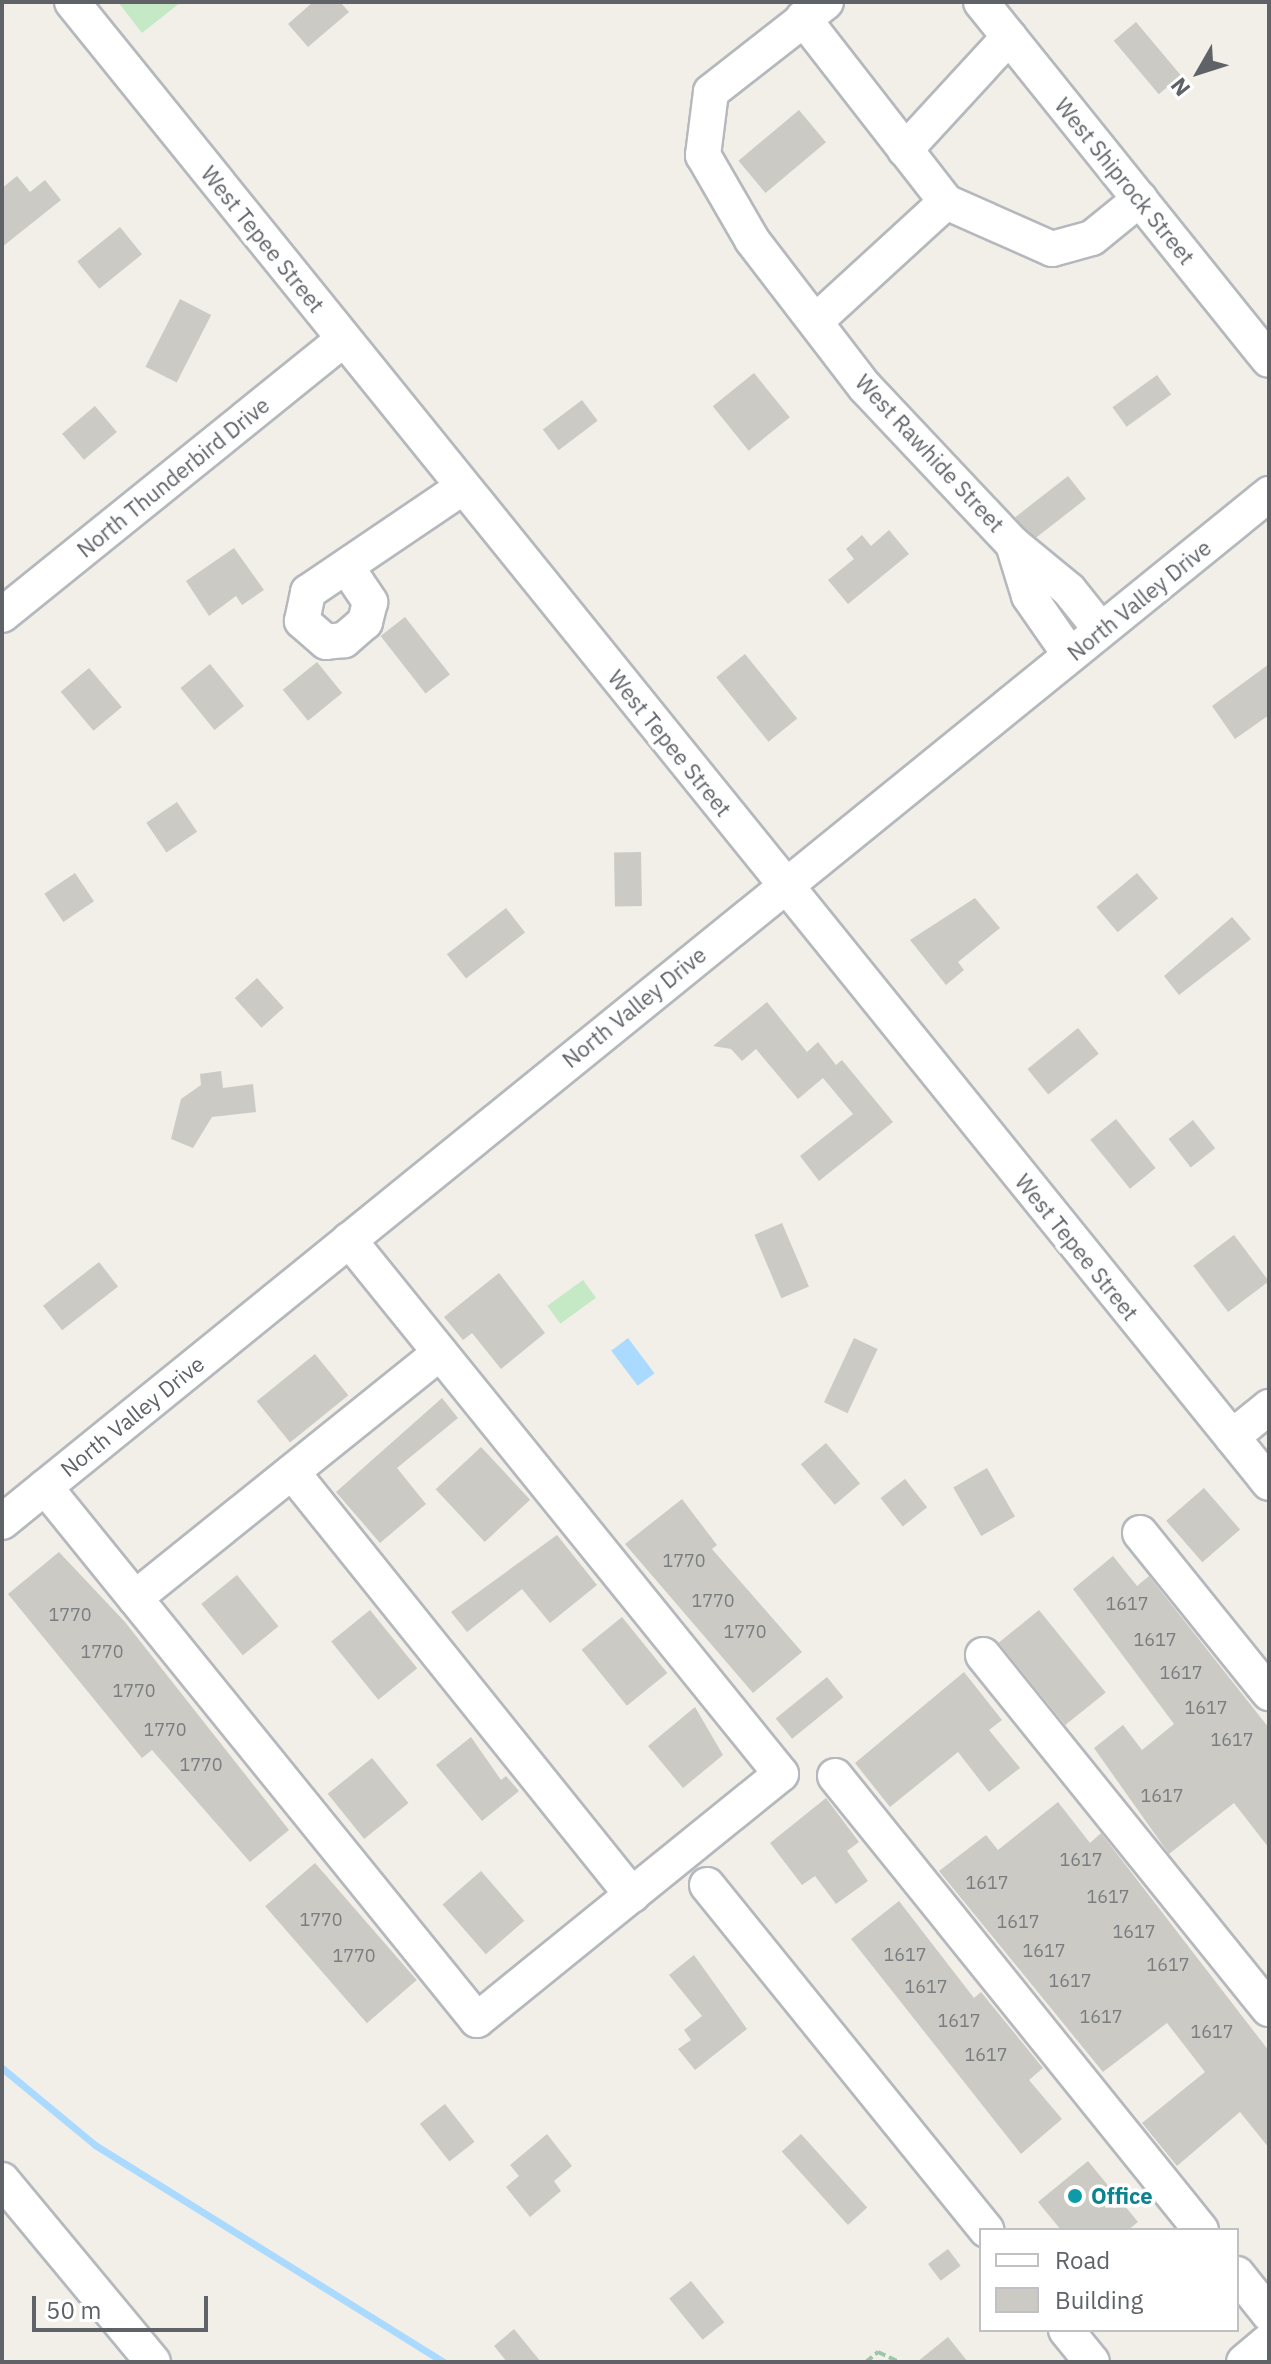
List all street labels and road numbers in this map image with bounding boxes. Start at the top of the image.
street label: West Shiprock Street [1050,92,1200,270]
street label: West Tepee Street [196,161,330,317]
street label: West Rawhide Street [850,369,1010,537]
street label: North Thunderbird Drive [72,391,274,563]
street label: North Valley Drive [1062,534,1216,666]
street label: West Tepee Street [603,665,737,821]
street label: North Valley Drive [557,941,711,1073]
street label: West Tepee Street [1010,1169,1144,1325]
street label: North Valley Drive [55,1350,209,1482]

